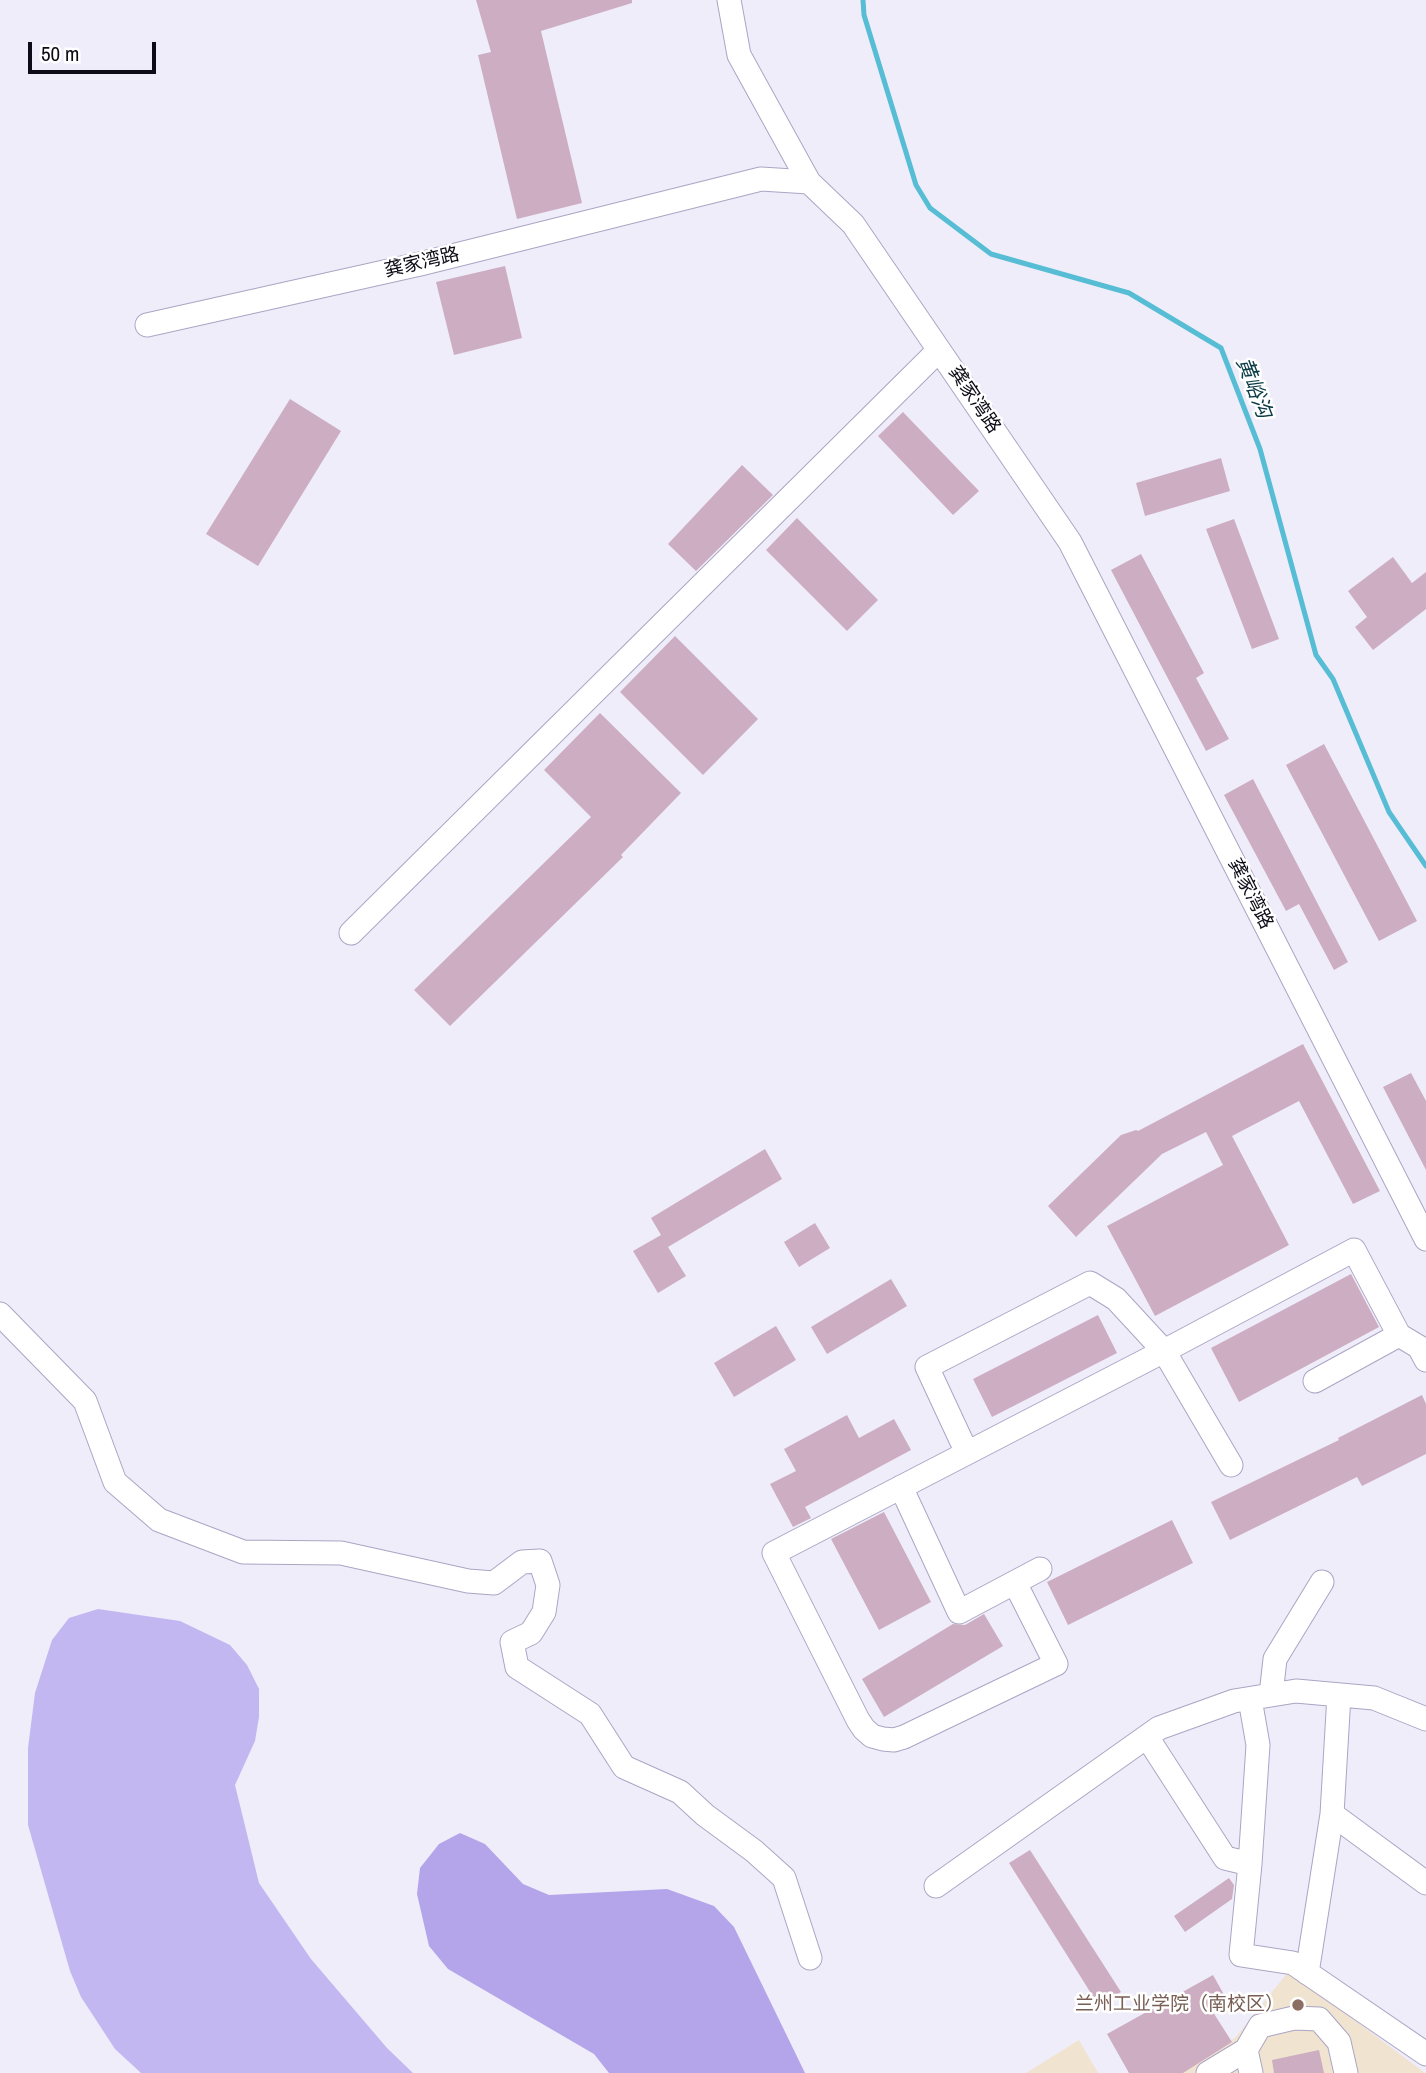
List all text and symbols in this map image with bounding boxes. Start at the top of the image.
scale bar [32,28,159,72]
text: 50 m [41,39,79,68]
street label: 龚家湾路 [382,243,462,283]
water label: 黄峪沟 [1230,354,1276,422]
street label: 龚家湾路 [943,362,1005,438]
street label: 龚家湾路 [1223,855,1277,933]
place label: 兰州工业学院（南校区） [1075,1994,1284,2016]
marker: 兰州工业学院（南校区） [1290,1997,1306,2013]

